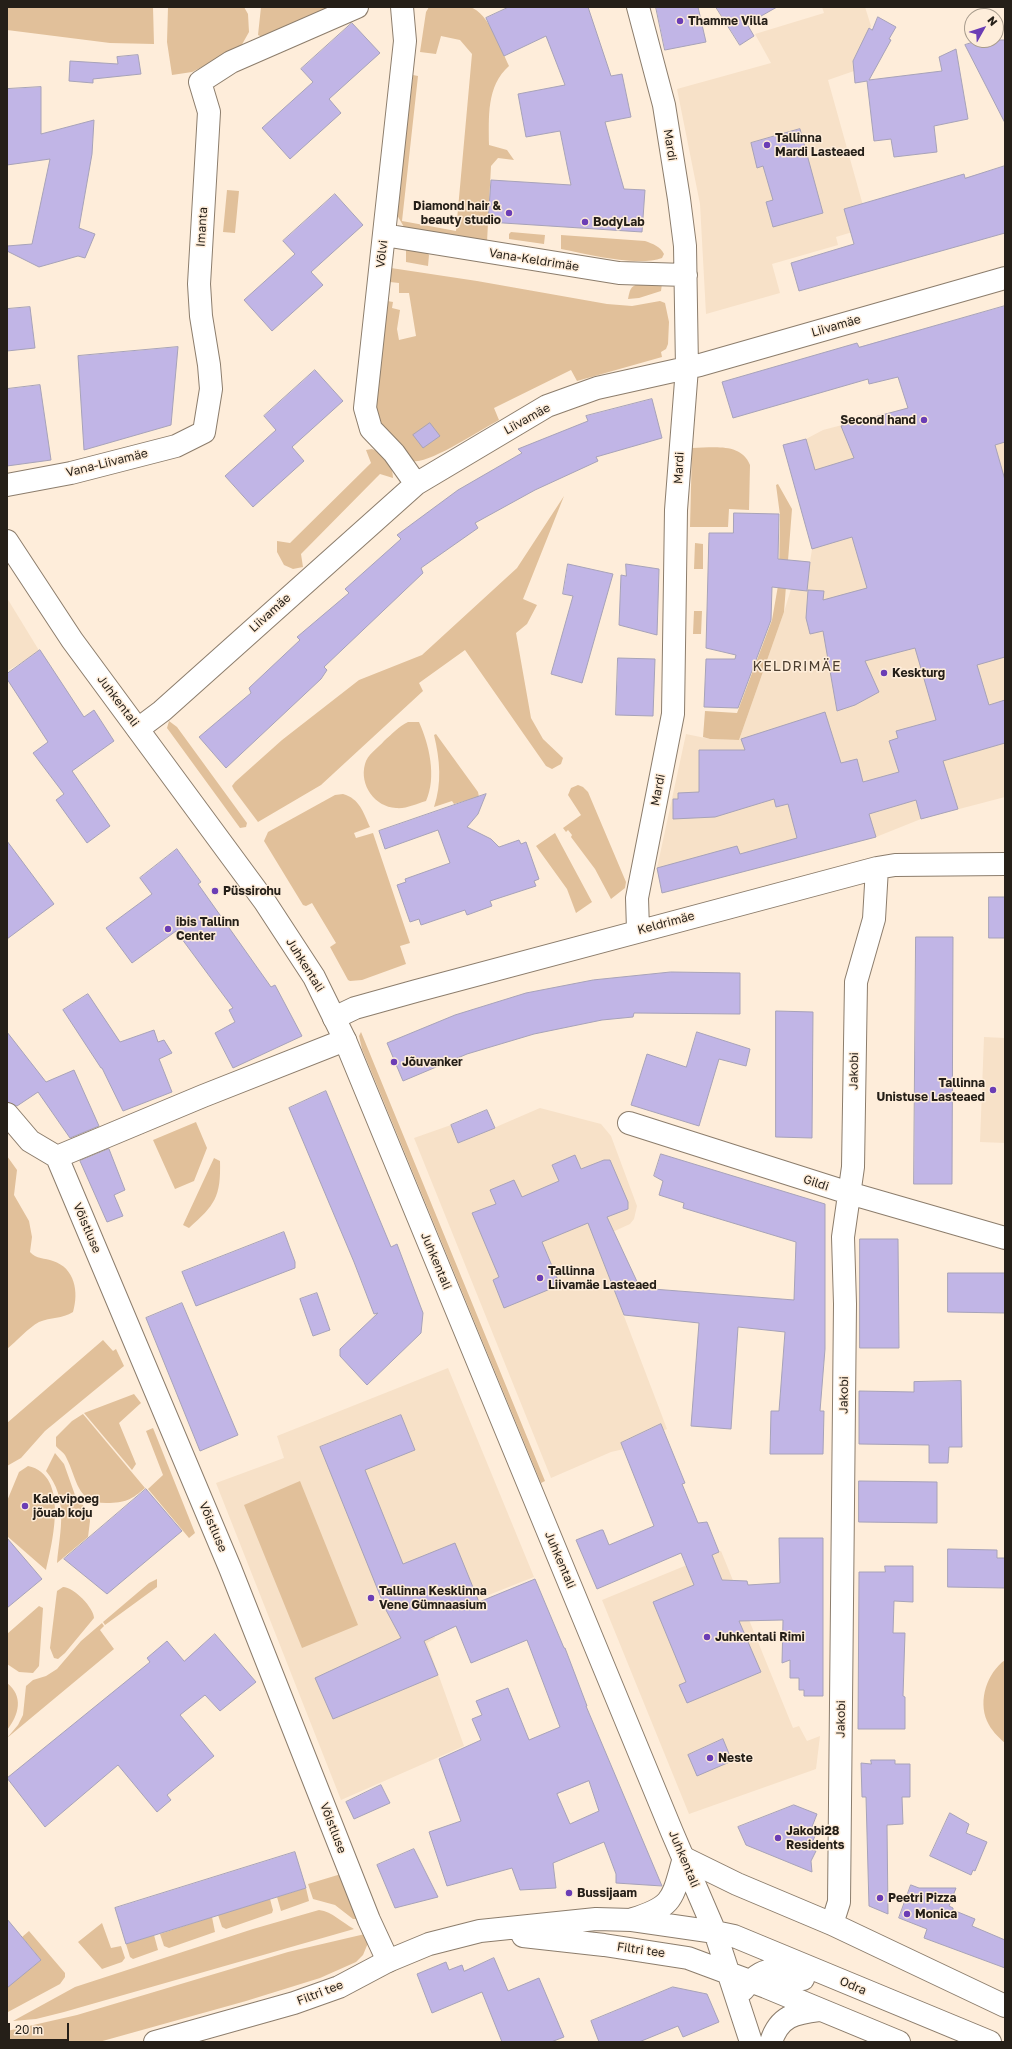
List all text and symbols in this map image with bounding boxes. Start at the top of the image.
north arrow [964,8,1004,48]
text: N [985,13,1001,28]
place label: Thamme Villa [688,14,768,28]
marker: Thamme Villa [675,16,685,26]
street label: Mardi [660,128,680,162]
place label: Tallinna Mardi Lasteaed [775,131,865,159]
marker: Tallinna Mardi Lasteaed [762,140,772,150]
place label: Diamond hair & beauty studio [413,199,501,227]
street label: Imanta [193,207,211,247]
marker: Diamond hair & beauty studio [504,208,514,218]
place label: BodyLab [593,215,645,229]
marker: BodyLab [580,217,590,227]
street label: Võlvi [373,239,391,269]
street label: Vana-Keldrimäe [488,246,580,274]
street label: Liivamäe [810,312,862,340]
street label: Liivamäe [501,400,553,438]
place label: Second hand [840,413,916,427]
marker: Second hand [919,415,929,425]
street label: Vana-Liivamäe [65,446,149,480]
street label: Mardi [671,452,687,484]
street label: Liivamäe [246,591,294,635]
district label: KELDRIMÄE [753,659,841,675]
place label: Keskturg [892,666,945,680]
marker: Keskturg [879,668,889,678]
street label: Juhkentali [94,672,142,730]
street label: Mardi [648,773,668,807]
place label: Püssirohu [223,884,281,898]
marker: Püssirohu [210,886,220,896]
street label: Keldrimäe [636,908,696,938]
place label: ibis Tallinn Center [176,915,239,943]
marker: ibis Tallinn Center [163,924,173,934]
street label: Juhkentali [283,935,327,995]
street label: Jakobi [846,1052,862,1090]
place label: Jõuvanker [402,1055,463,1069]
marker: Jõuvanker [389,1057,399,1067]
place label: Tallinna Unistuse Lasteaed [876,1076,985,1104]
marker: Tallinna Unistuse Lasteaed [988,1085,998,1095]
street label: Gildi [801,1172,831,1194]
street label: Võistluse [70,1201,104,1255]
street label: Juhkentali [418,1230,454,1292]
place label: Tallinna Liivamäe Lasteaed [548,1264,657,1292]
marker: Tallinna Liivamäe Lasteaed [535,1273,545,1283]
street label: Jakobi [836,1376,852,1414]
place label: Kalevipoeg jõuab koju [33,1492,99,1520]
street label: Võistluse [196,1500,230,1554]
marker: Kalevipoeg jõuab koju [20,1501,30,1511]
street label: Juhkentali [542,1529,578,1591]
place label: Tallinna Kesklinna Vene Gümnaasium [379,1584,487,1612]
marker: Tallinna Kesklinna Vene Gümnaasium [366,1593,376,1603]
place label: Juhkentali Rimi [715,1630,805,1644]
marker: Juhkentali Rimi [702,1632,712,1642]
street label: Jakobi [833,1700,849,1738]
place label: Neste [718,1751,753,1765]
marker: Neste [705,1753,715,1763]
street label: Võistluse [317,1801,349,1855]
place label: Jakobi28 Residents [786,1824,844,1852]
street label: Juhkentali [666,1828,702,1890]
marker: Jakobi28 Residents [773,1833,783,1843]
place label: Bussijaam [577,1886,637,1900]
marker: Bussijaam [564,1888,574,1898]
place label: Peetri Pizza [888,1891,956,1905]
marker: Peetri Pizza [875,1893,885,1903]
place label: Monica [915,1907,957,1921]
marker: Monica [902,1909,912,1919]
street label: Filtri tee [616,1940,666,1960]
street label: Odra [837,1974,869,1998]
street label: Filtri tee [295,1978,345,2008]
scale bar [10,2015,71,2041]
text: 20 m [15,2022,43,2037]

